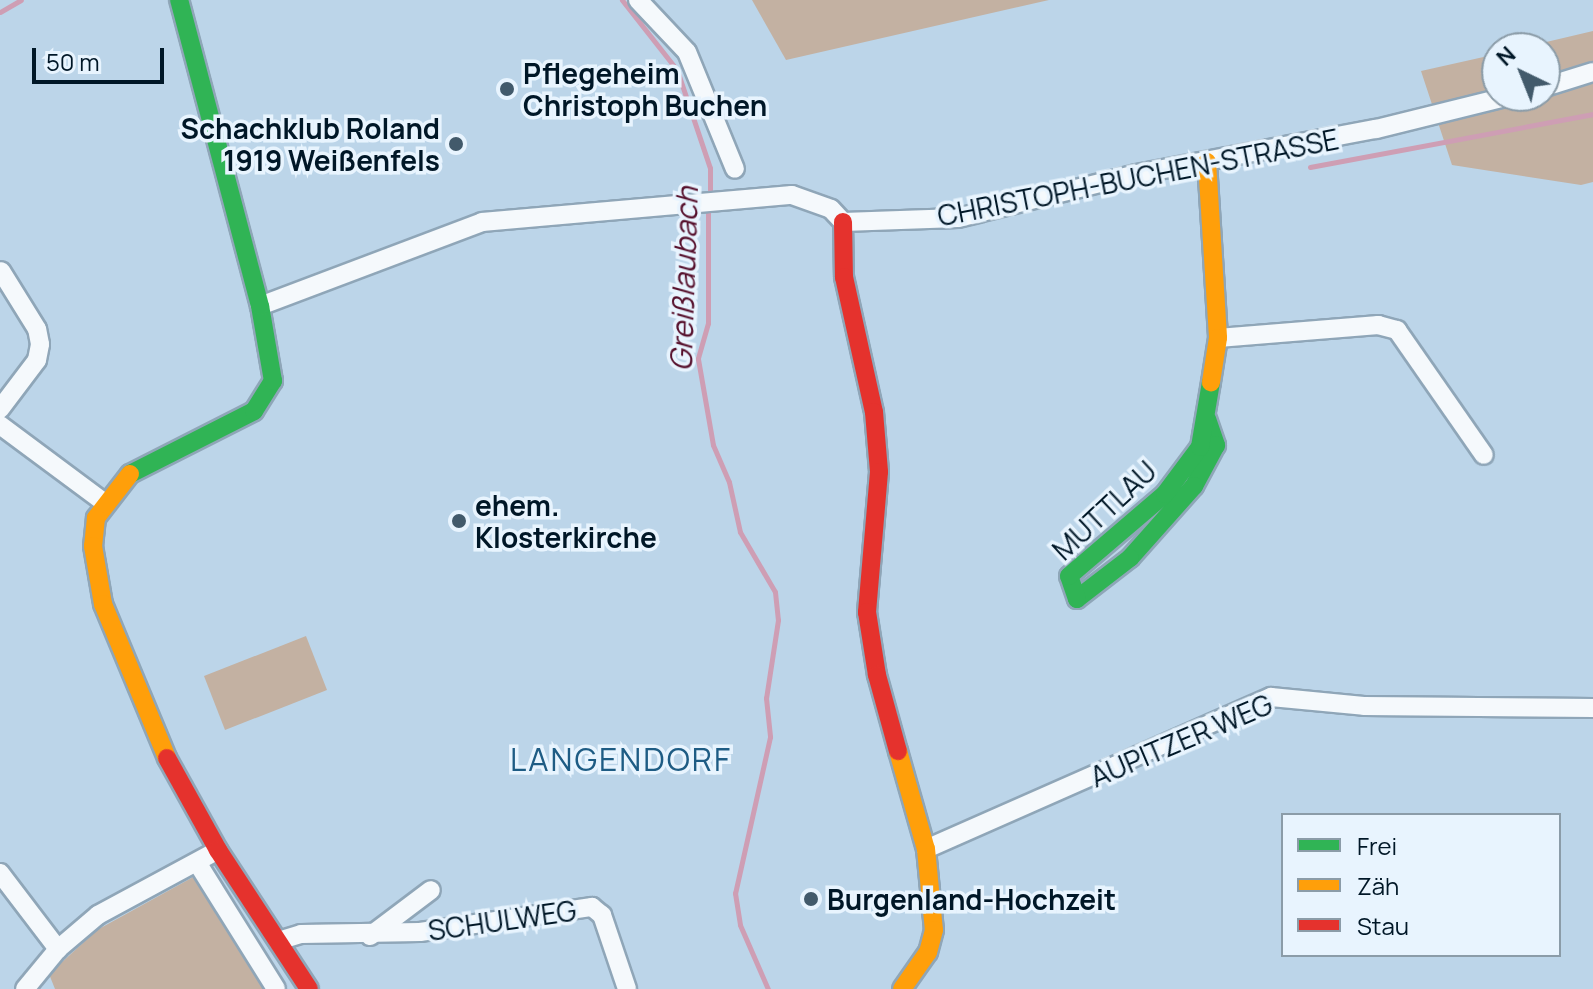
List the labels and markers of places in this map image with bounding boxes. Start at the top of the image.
place label: Pflegeheim Christoph Buchen [523,56,767,122]
marker: Pflegeheim Christoph Buchen [498,80,516,98]
place label: Schachklub Roland 1919 Weißenfels [181,111,440,177]
marker: Schachklub Roland 1919 Weißenfels [447,135,465,153]
place label: ehem. Klosterkirche [475,488,657,554]
marker: ehem. Klosterkirche [450,512,468,530]
place label: Burgenland-Hochzeit [827,882,1116,916]
marker: Burgenland-Hochzeit [802,890,820,908]

